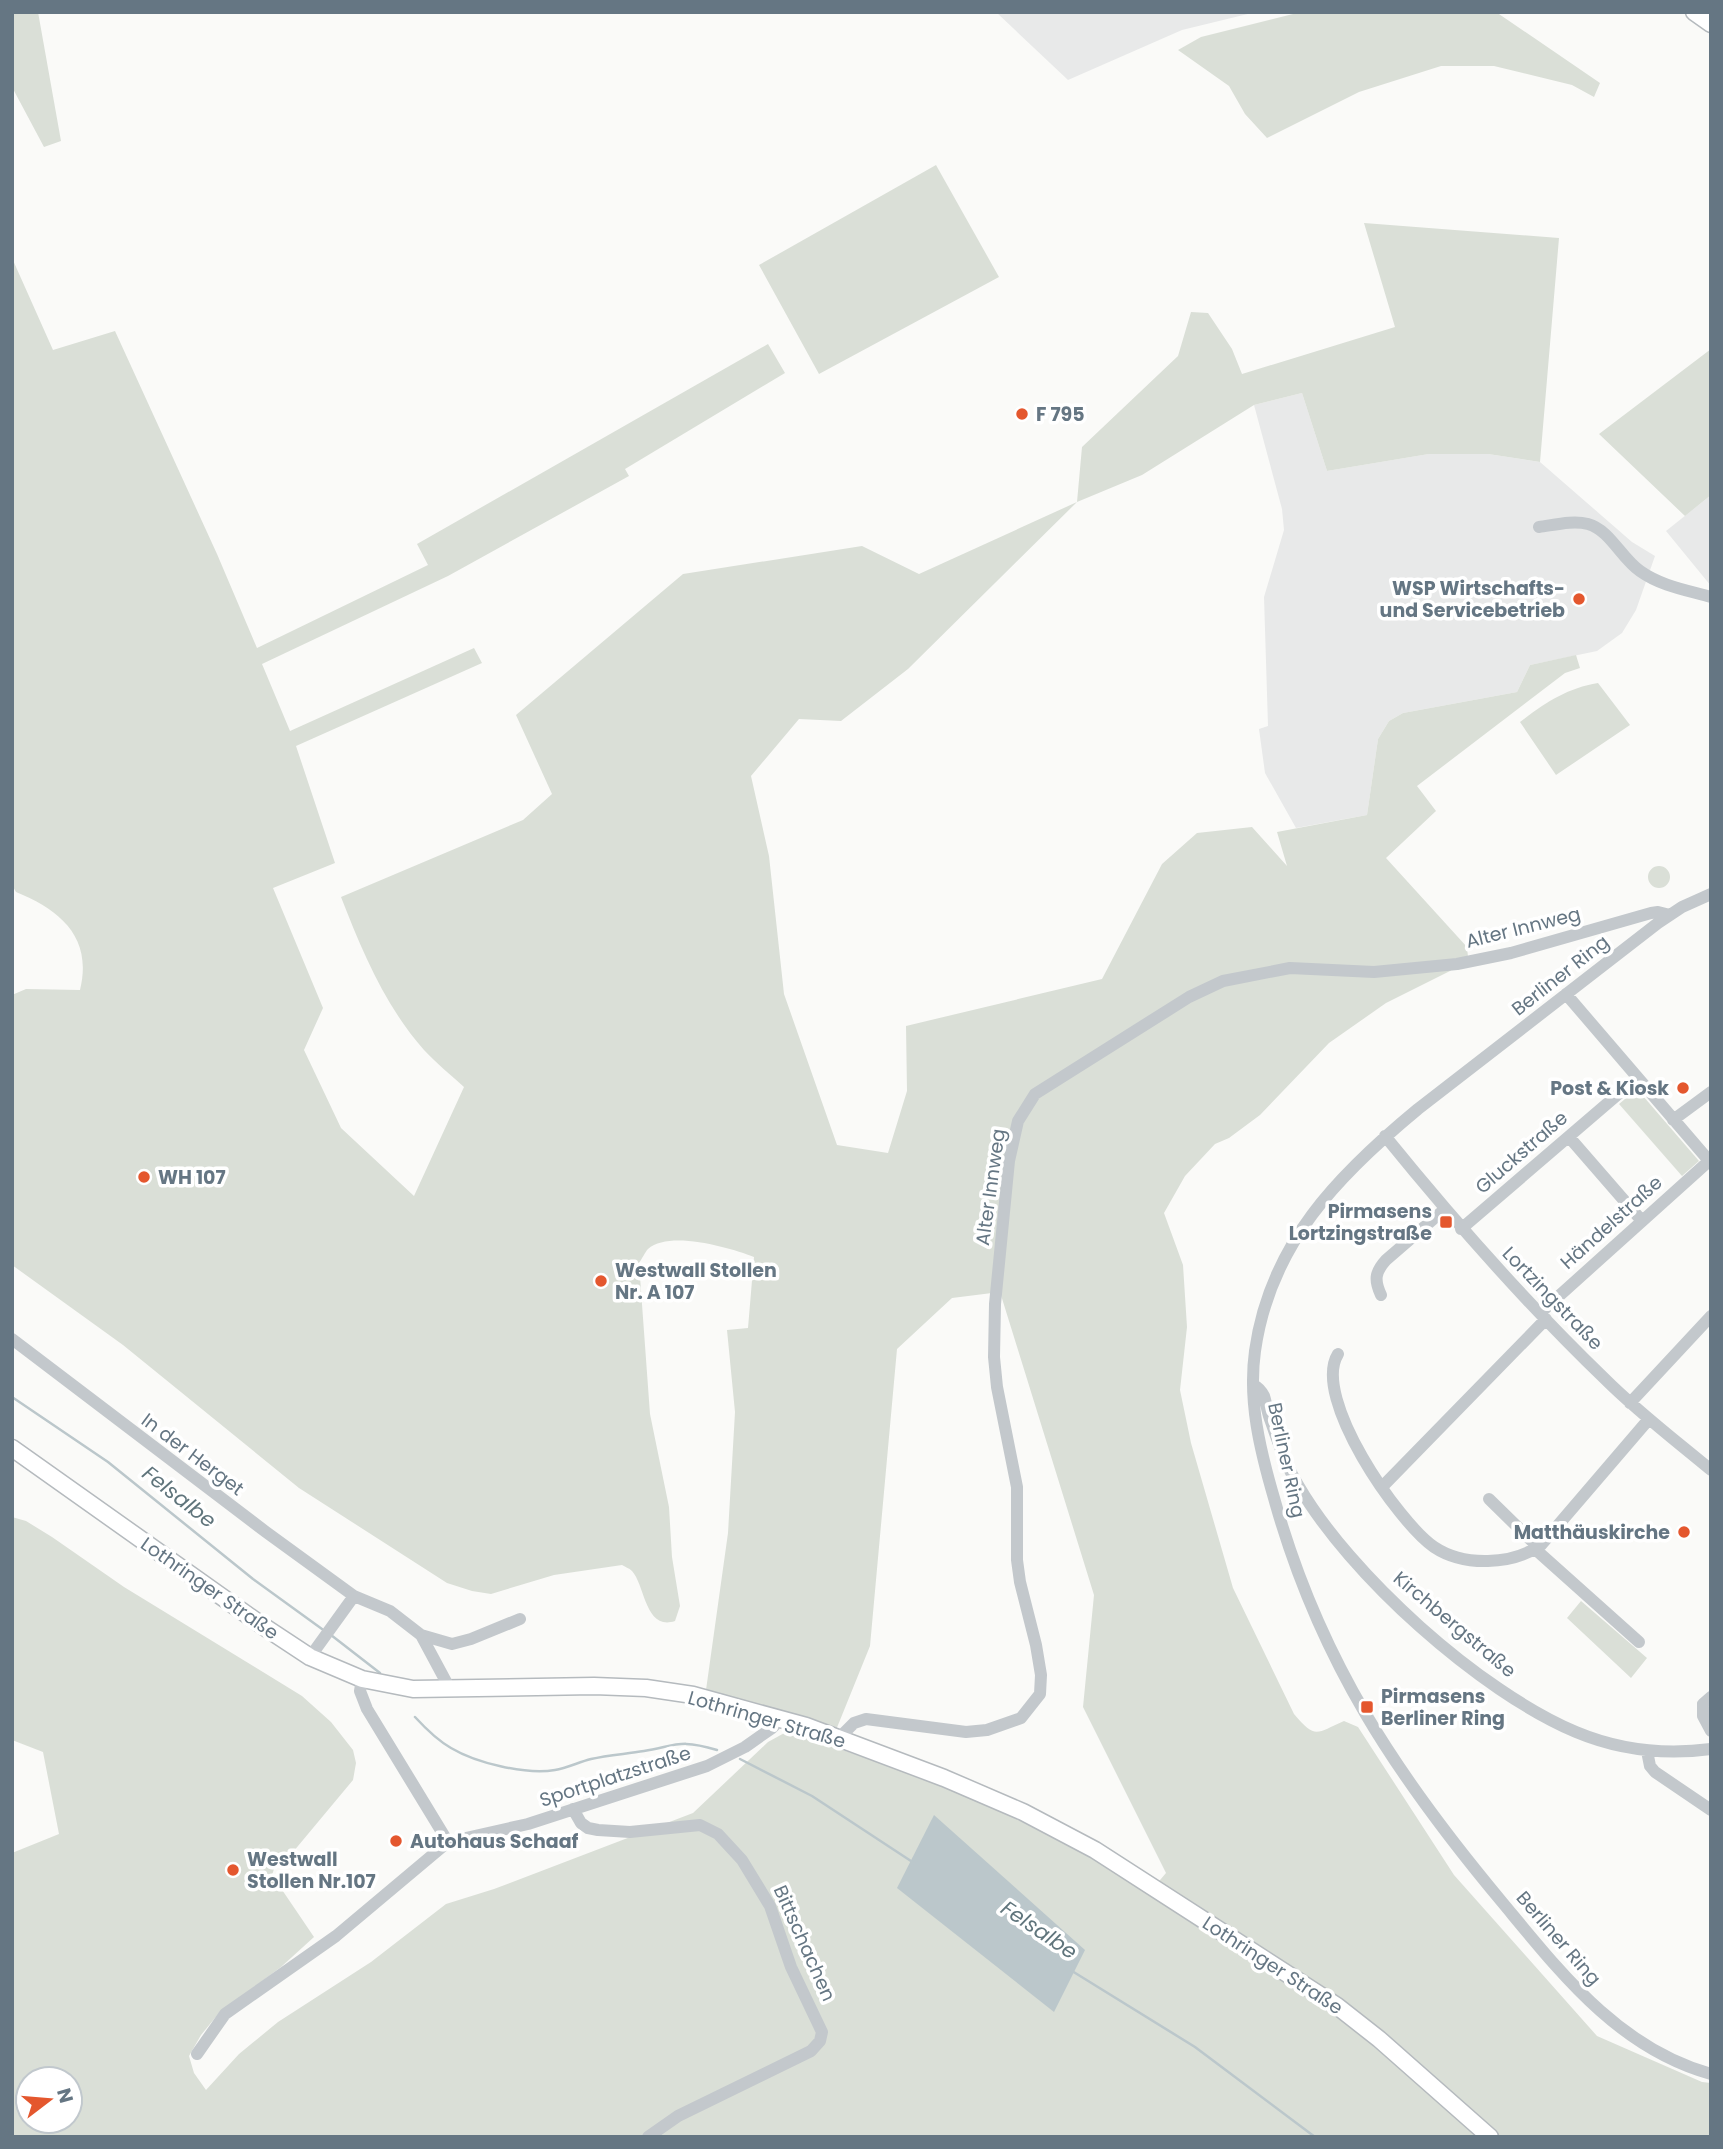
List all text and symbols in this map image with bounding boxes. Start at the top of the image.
place label: F 795 [1036,401,1085,428]
marker: F 795 [1014,406,1030,422]
place label: WSP Wirtschafts- und Servicebetrieb [1380,575,1565,624]
marker: WSP Wirtschafts- und Servicebetrieb [1571,591,1587,607]
street label: Alter Innweg [1463,900,1583,955]
street label: Berliner Ring [1506,929,1615,1022]
place label: Post & Kiosk [1550,1075,1669,1102]
marker: Post & Kiosk [1675,1080,1691,1096]
street label: Gluckstraße [1469,1105,1573,1200]
street label: Alter Innweg [969,1127,1012,1247]
place label: WH 107 [158,1164,226,1191]
marker: WH 107 [136,1169,152,1185]
street label: Händelstraße [1554,1169,1668,1276]
place label: Pirmasens Lortzingstraße [1289,1198,1432,1247]
marker: Pirmasens Lortzingstraße [1438,1214,1454,1230]
street label: Lortzingstraße [1496,1241,1609,1356]
place label: Westwall Stollen Nr. A 107 [615,1257,777,1306]
marker: Westwall Stollen Nr. A 107 [593,1273,609,1289]
street label: Berliner Ring [1261,1400,1312,1520]
street label: In der Herget [136,1407,250,1502]
water label: Felsalbe [136,1459,222,1535]
place label: Matthäuskirche [1514,1519,1670,1546]
marker: Matthäuskirche [1676,1524,1692,1540]
street label: Lothringer Straße [135,1531,284,1646]
street label: Kirchbergstraße [1387,1565,1522,1684]
place label: Pirmasens Berliner Ring [1381,1683,1505,1732]
street label: Lothringer Straße [685,1684,849,1755]
marker: Pirmasens Berliner Ring [1359,1699,1375,1715]
street label: Sportplatzstraße [536,1739,694,1814]
place label: Autohaus Schaaf [410,1828,579,1855]
marker: Autohaus Schaaf [388,1833,404,1849]
place label: Westwall Stollen Nr.107 [247,1846,376,1895]
marker: Westwall Stollen Nr.107 [225,1862,241,1878]
street label: Bittschachen [767,1881,842,2005]
street label: Berliner Ring [1510,1885,1607,1991]
water label: Felsalbe [995,1893,1083,1966]
street label: Lothringer Straße [1197,1910,1348,2021]
north arrow [14,2065,84,2135]
text: N [50,2085,80,2106]

